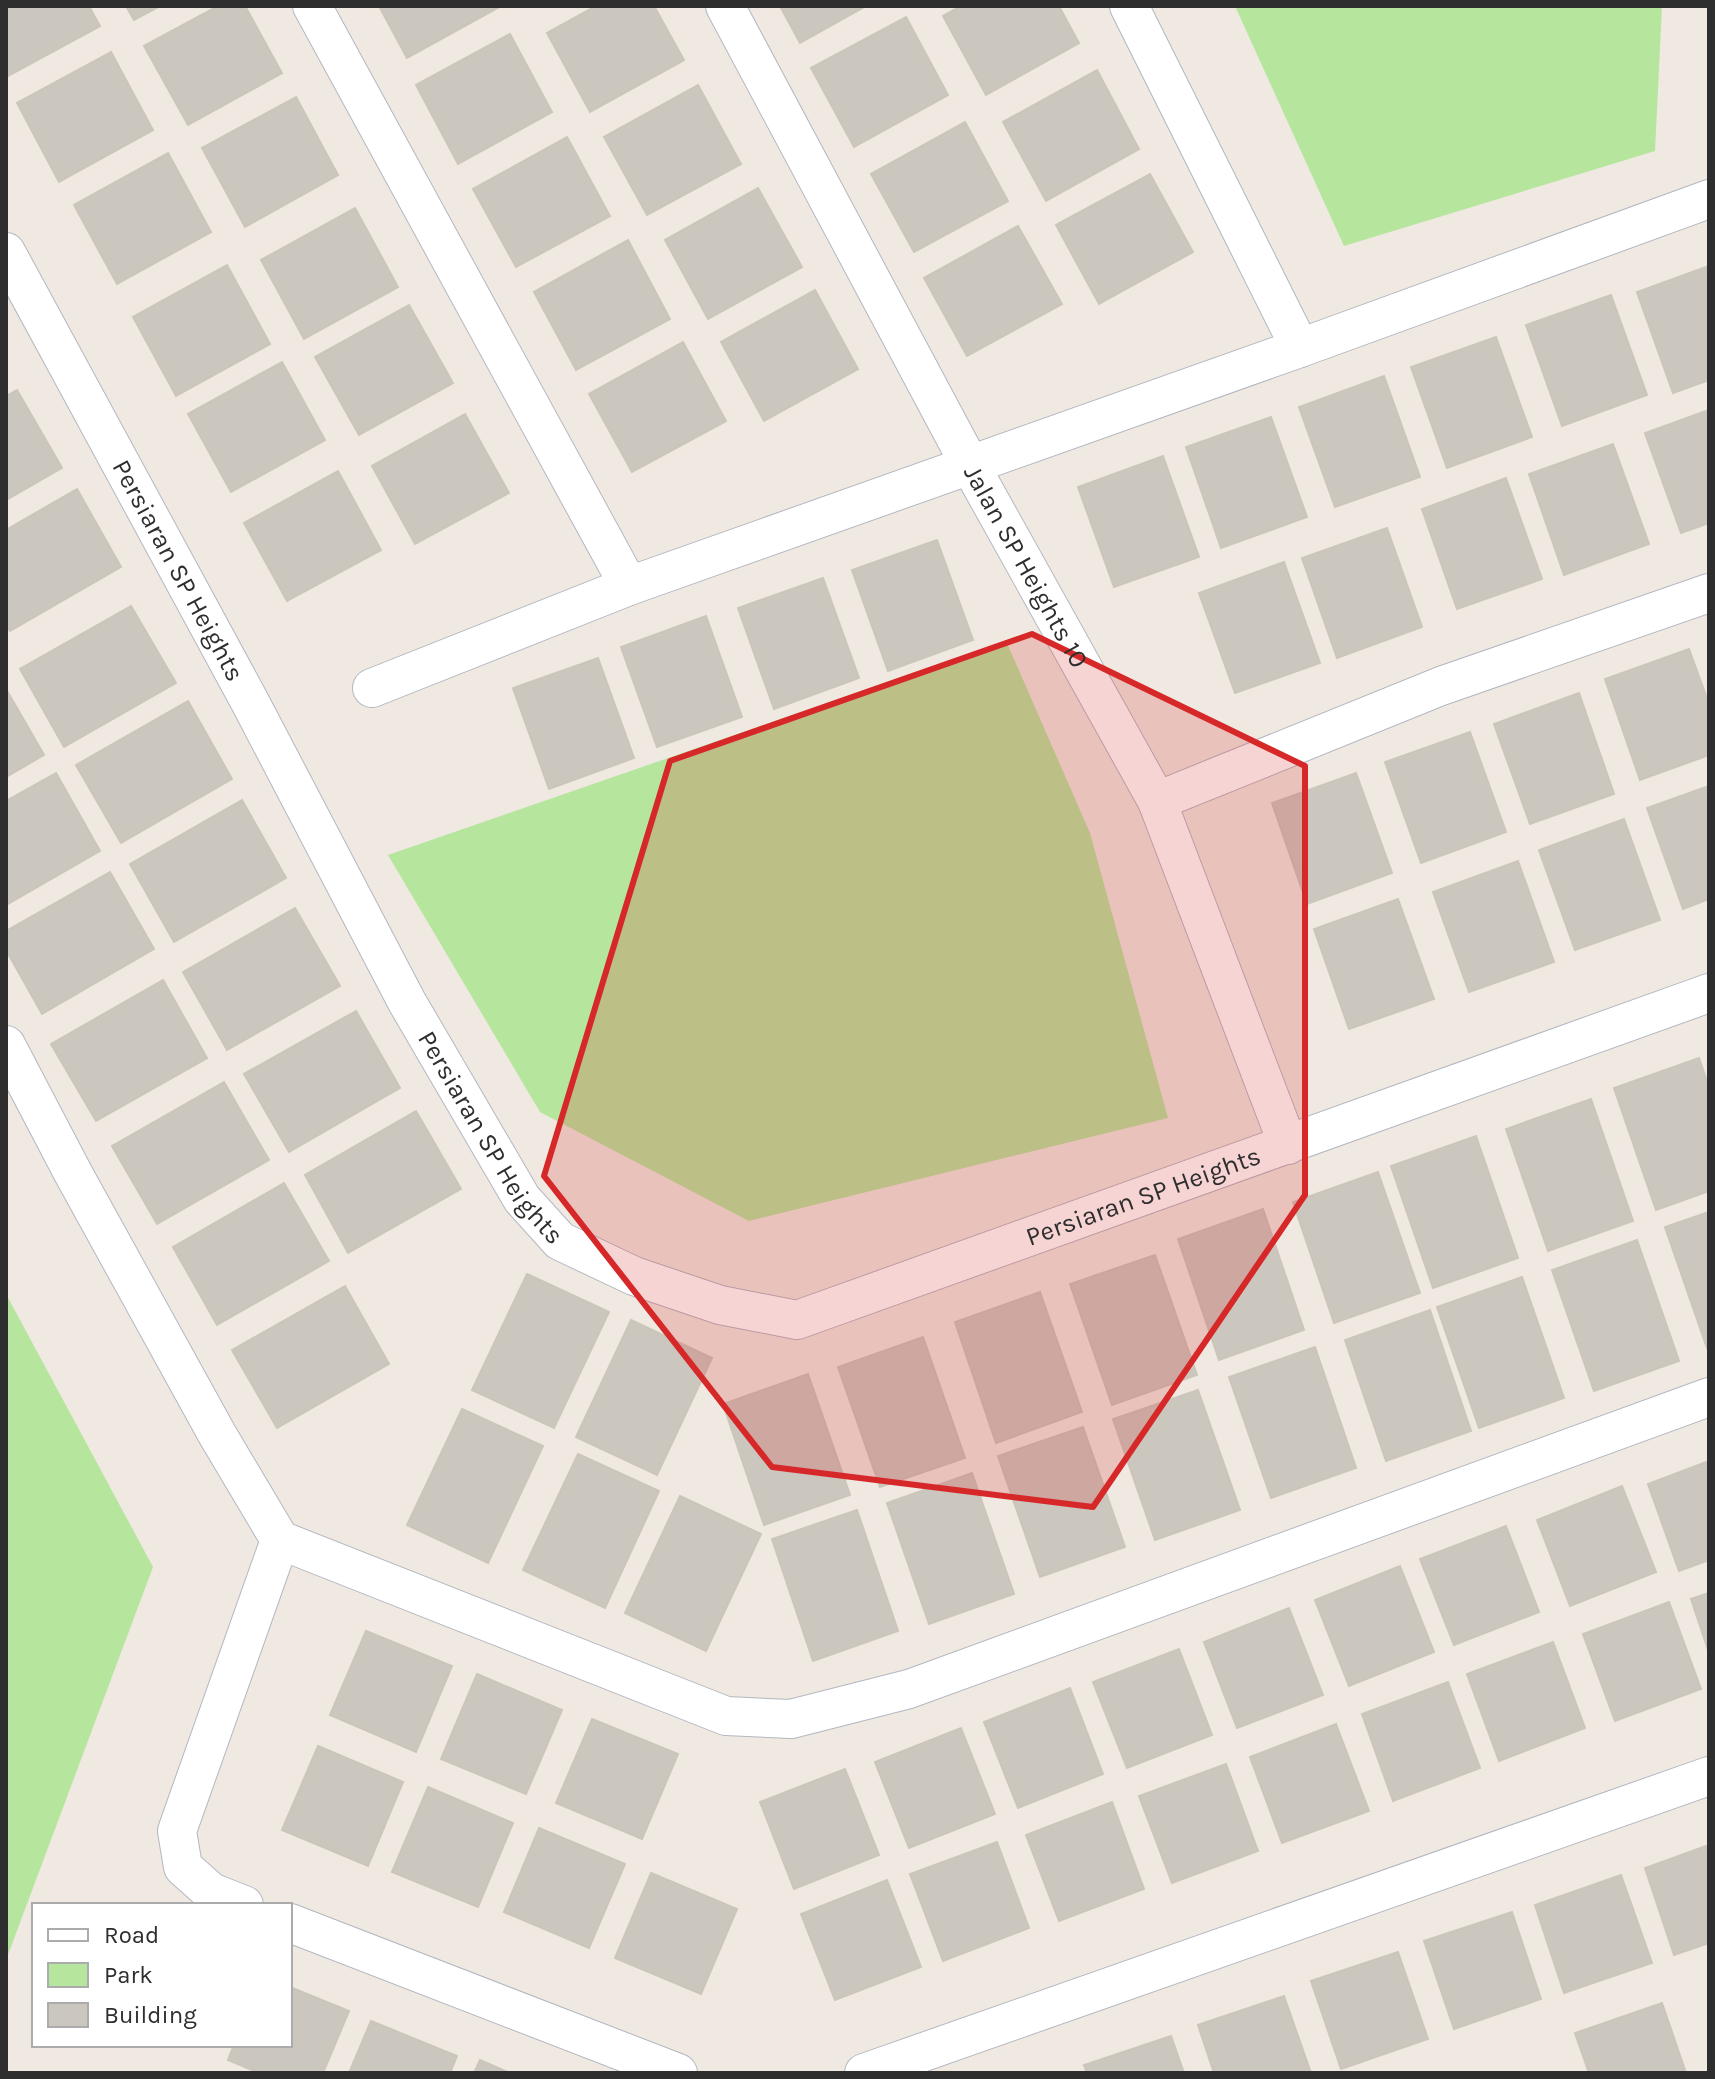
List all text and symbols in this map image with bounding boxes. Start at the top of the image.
street label: Persiaran SP Heights [106,454,251,687]
street label: Jalan SP Heights 10 [957,460,1095,673]
street label: Persiaran SP Heights [411,1025,570,1251]
street label: Persiaran SP Heights [1022,1140,1265,1253]
legend [32,1903,292,2047]
text: Road [104,1921,159,1949]
text: Park [104,1961,153,1989]
text: Building [104,2001,197,2029]

